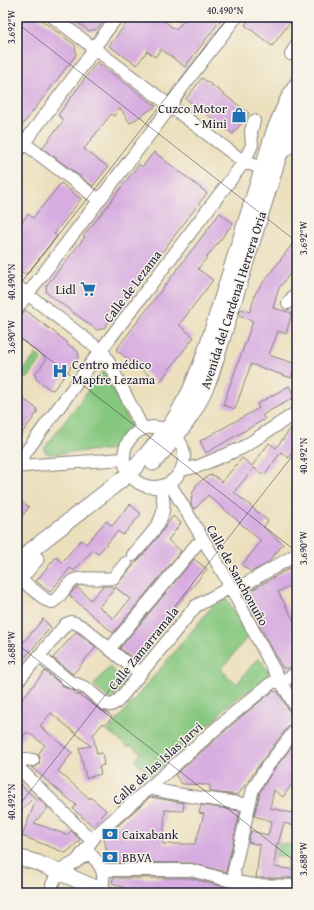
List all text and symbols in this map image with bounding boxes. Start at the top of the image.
text: 40.490°N [207,3,244,18]
text: 3.692°W [4,10,19,44]
place label: Cuzco Motor - Mini [158,99,228,133]
shop icon: Cuzco Motor - Mini [230,106,248,124]
street label: Avenida del Cardenal Herrera Oria [196,208,272,392]
text: 3.692°W [296,221,311,255]
street label: Calle de Lezama [99,245,167,327]
text: 40.490°N [4,263,19,300]
place label: Lidl [55,280,76,299]
supermarket icon: Lidl [79,280,97,298]
text: 3.690°W [4,320,19,354]
place label: Centro médico Mapfre Lezama [72,355,156,389]
hospital icon: Centro médico Mapfre Lezama [51,362,69,380]
text: 40.492°N [296,437,311,474]
street label: Calle de Sanchonuño [202,521,273,630]
text: 3.690°W [296,531,311,565]
street label: Calle Zamarramala [104,602,184,694]
text: 3.688°W [4,631,19,665]
street label: Calle de las Islas Jarvi [108,717,207,809]
text: 40.492°N [4,783,19,820]
bank icon: Caixabank [101,825,119,843]
place label: Caixabank [122,825,179,844]
text: 3.688°W [296,842,311,876]
bank icon: BBVA [101,848,119,866]
place label: BBVA [122,848,152,867]

